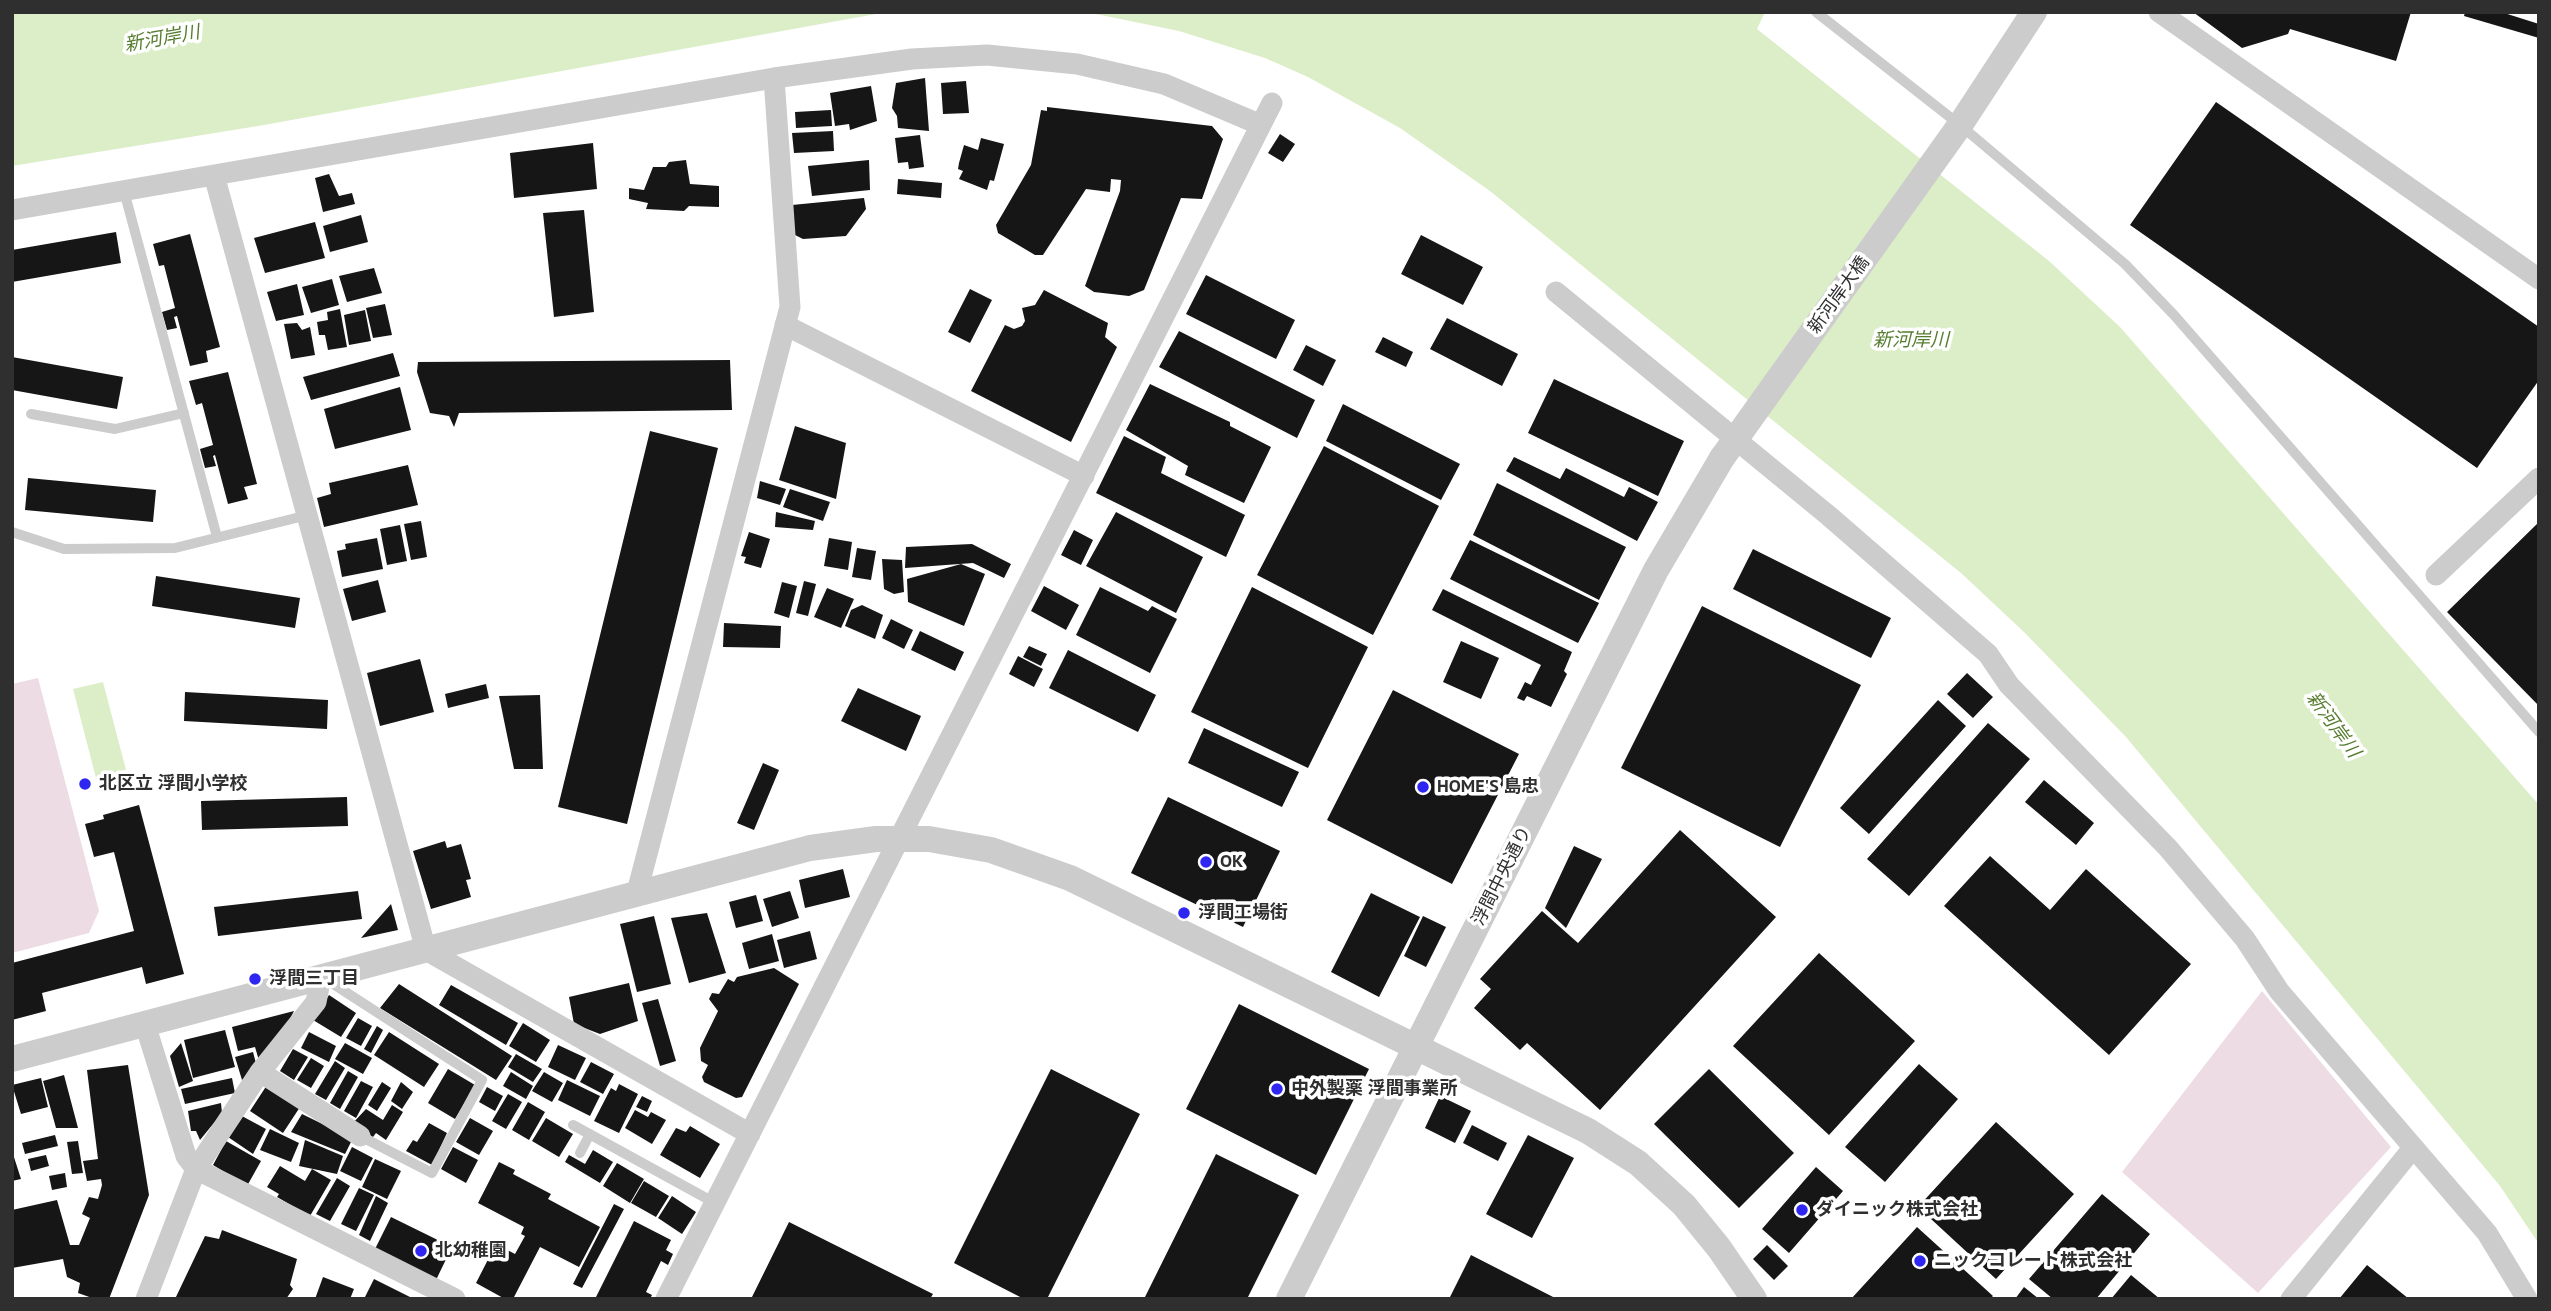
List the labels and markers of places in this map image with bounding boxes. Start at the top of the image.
place label: 北区立 浮間小学校 [99,773,248,795]
marker: 北区立 浮間小学校 [77,776,93,792]
place label: HOME'S 島忠 [1437,776,1539,798]
marker: HOME'S 島忠 [1415,779,1431,795]
place label: OK [1220,851,1243,873]
marker: OK [1198,854,1214,870]
place label: 浮間工場街 [1198,902,1288,924]
marker: 浮間工場街 [1176,905,1192,921]
place label: 浮間三丁目 [269,968,359,990]
marker: 浮間三丁目 [247,971,263,987]
place label: 中外製薬 浮間事業所 [1291,1078,1458,1100]
marker: 中外製薬 浮間事業所 [1269,1081,1285,1097]
place label: ダイニック株式会社 [1816,1199,1978,1221]
marker: ダイニック株式会社 [1794,1202,1810,1218]
place label: 北幼稚園 [435,1240,507,1262]
marker: 北幼稚園 [413,1243,429,1259]
place label: ニックコレート株式会社 [1934,1250,2132,1272]
marker: ニックコレート株式会社 [1912,1253,1928,1269]

